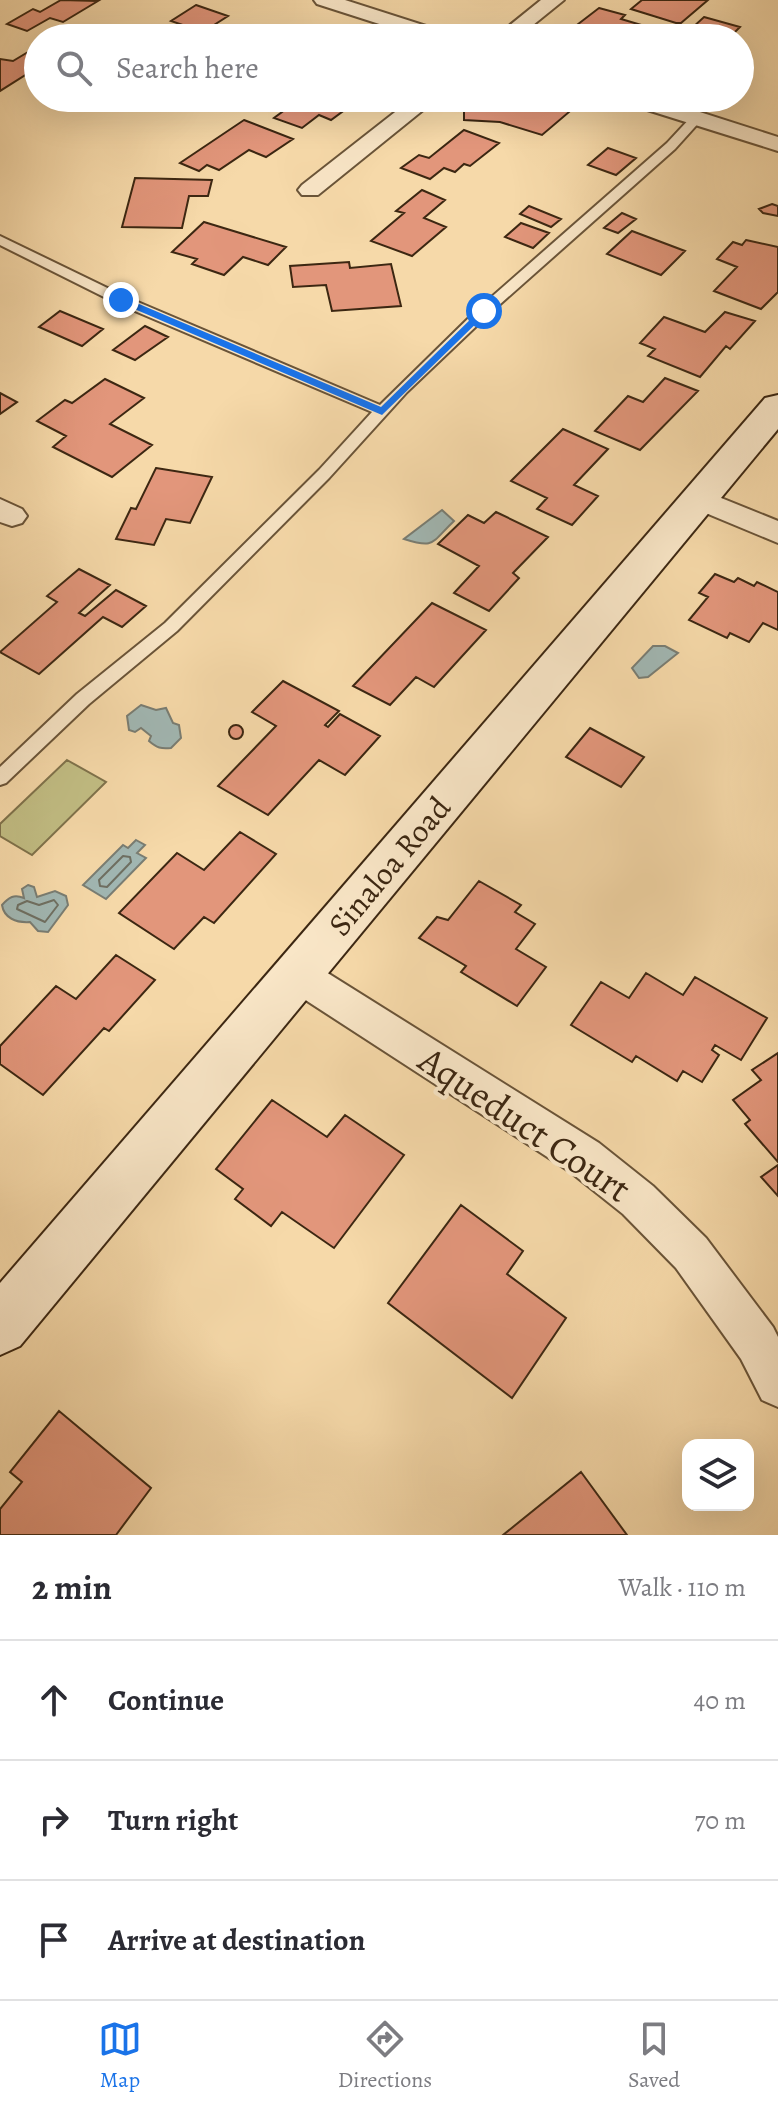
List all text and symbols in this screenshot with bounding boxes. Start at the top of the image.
search box [24,24,754,112]
icon: search [52,46,96,90]
text: Search here [116,48,259,88]
route end [103,282,139,318]
route start [466,293,502,329]
street label: Sinaloa Road [318,786,461,945]
street label: Aqueduct Court [408,1033,641,1214]
map controls [682,1439,754,1511]
button: layers [682,1439,754,1511]
text: 2 min [32,1564,112,1611]
text: Walk · 110 m [619,1570,746,1605]
icon: ahead [32,1678,76,1722]
text: Continue [108,1680,224,1720]
text: 40 m [694,1683,746,1718]
icon: right [32,1798,76,1842]
text: Turn right [108,1800,238,1840]
text: 70 m [694,1803,746,1838]
icon: arrive [32,1918,76,1962]
text: Arrive at destination [108,1920,365,1960]
tab: Map [98,2017,142,2095]
tab: Directions [338,2017,432,2095]
tab: Saved [628,2017,680,2095]

